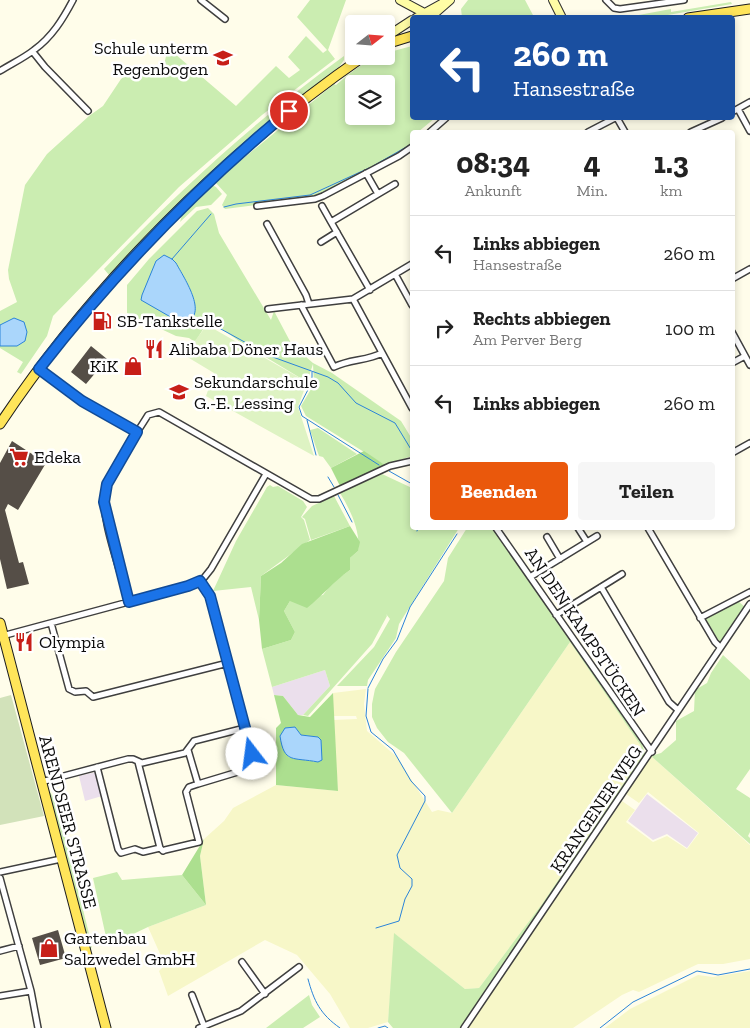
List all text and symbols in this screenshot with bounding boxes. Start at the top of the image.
north arrow [345,15,395,65]
map controls [345,15,395,125]
text: 260 m [513,33,608,75]
icon: left [430,35,495,100]
place label: Schule unterm Regenbogen [94,37,209,80]
school or university icon: Schule unterm Regenbogen [212,47,234,69]
button: layers [345,75,395,125]
text: Hansestraße [513,75,635,102]
pin [268,90,310,132]
icon: arrive [275,97,303,125]
text: 08:34 [456,145,530,181]
text: 4 [583,145,601,181]
text: 1.3 [654,145,689,181]
text: Ankunft [465,181,522,200]
text: Min. [576,181,608,200]
text: km [660,181,682,200]
text: Links abbiegen [473,232,600,255]
icon: left [430,239,458,267]
text: 260 m [663,242,715,265]
text: Hansestraße [473,255,562,274]
text: Rechts abbiegen [473,307,611,330]
fuel station icon: SB-Tankstelle [91,310,113,332]
place label: SB-Tankstelle [117,310,222,332]
icon: right [430,314,458,342]
text: 100 m [665,317,715,340]
text: Am Perver Berg [473,330,582,349]
restaurant icon: Alibaba Döner Haus [143,338,165,360]
place label: Alibaba Döner Haus [169,338,323,360]
place label: KiK [90,355,118,377]
shop icon: KiK [122,355,144,377]
place label: Sekundarschule G.-E. Lessing [194,371,318,414]
school or university icon: Sekundarschule G.-E. Lessing [168,381,190,403]
icon: left [430,389,458,417]
text: Links abbiegen [473,392,600,415]
text: 260 m [663,392,715,415]
supermarket icon: Edeka [8,446,30,468]
place label: Edeka [34,446,81,468]
button: Beenden [430,462,568,520]
button: Teilen [578,462,715,520]
street label: AN DEN KAMPSTÜCKEN [520,543,650,721]
restaurant icon: Olympia [13,631,35,653]
place label: Olympia [39,631,105,653]
position arrow [225,727,277,779]
street label: ARENDSEER STRASSE [34,733,102,911]
street label: KRANGENER WEG [545,741,647,877]
place label: Gartenbau Salzwedel GmbH [64,927,195,970]
shop icon: Gartenbau Salzwedel GmbH [38,937,60,959]

